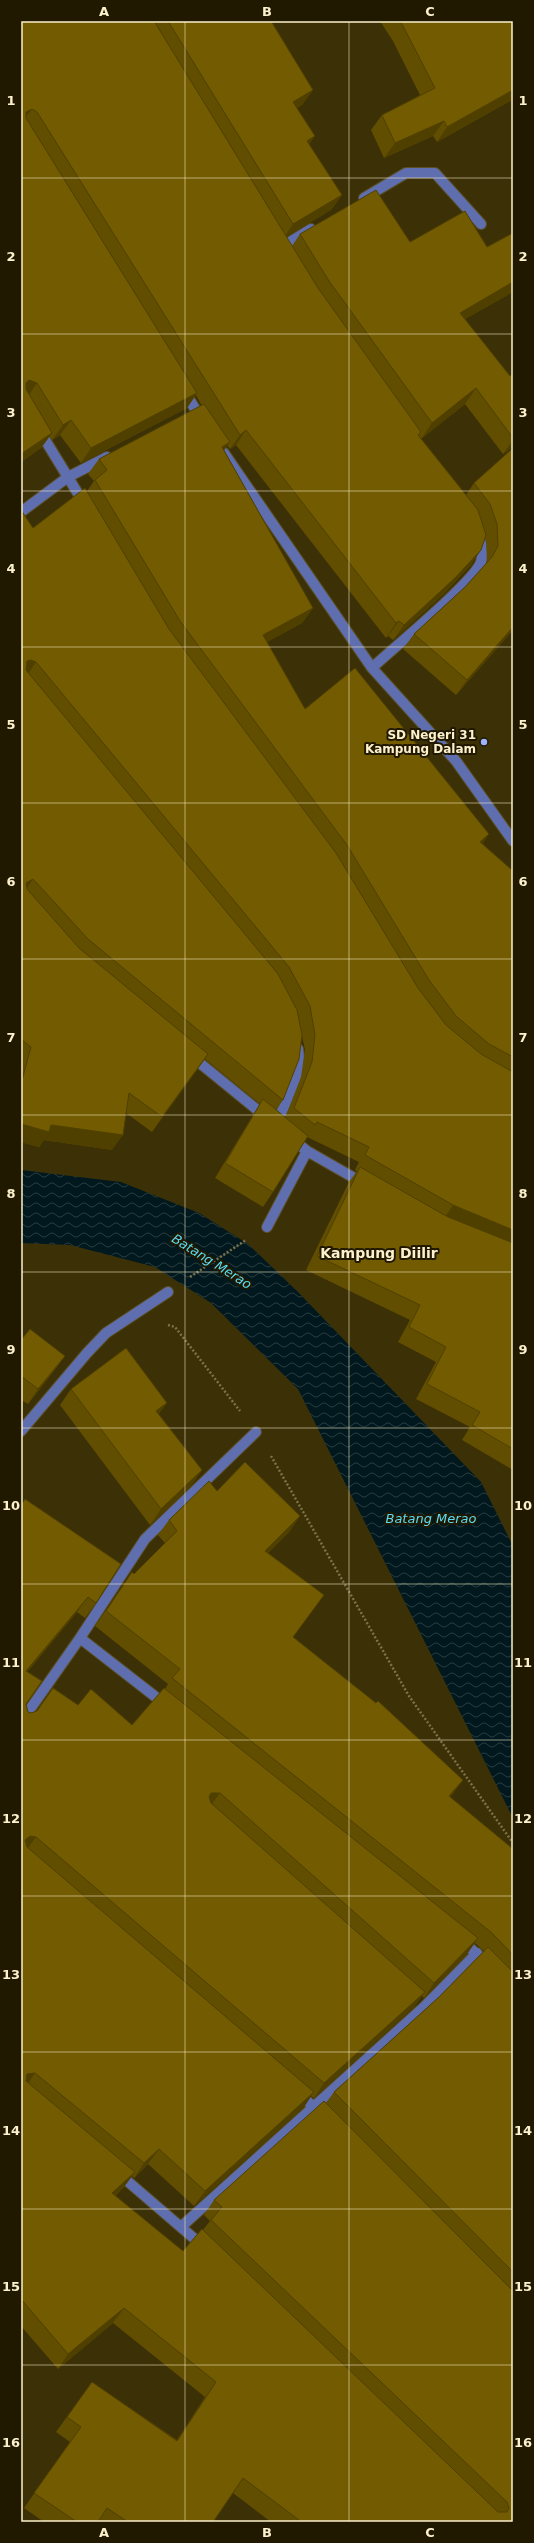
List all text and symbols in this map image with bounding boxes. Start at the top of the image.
text: A [99,4,109,19]
text: B [262,4,272,19]
text: C [425,4,435,19]
text: 1 [6,93,16,108]
text: 1 [518,93,528,108]
text: 2 [6,249,16,264]
text: 2 [518,249,528,264]
text: 3 [6,405,16,420]
text: 3 [518,405,528,420]
text: 4 [6,561,16,576]
text: 4 [518,561,528,576]
text: 5 [6,717,16,732]
text: 5 [518,717,528,732]
place label: SD Negeri 31 Kampung Dalam [365,728,476,756]
marker: SD Negeri 31 Kampung Dalam [479,737,489,747]
text: 6 [6,874,16,889]
text: 6 [518,874,528,889]
text: 7 [6,1030,16,1045]
text: 7 [518,1030,528,1045]
text: 8 [6,1186,16,1201]
text: 8 [518,1186,528,1201]
water label: Batang Merao [169,1231,254,1292]
district label: Kampung Diilir [320,1245,438,1261]
text: 9 [6,1342,16,1357]
text: 9 [518,1342,528,1357]
text: 10 [2,1498,20,1513]
text: 10 [514,1498,532,1513]
water label: Batang Merao [385,1511,477,1526]
text: 11 [2,1655,20,1670]
text: 11 [514,1655,532,1670]
text: 12 [2,1811,20,1826]
text: 12 [514,1811,532,1826]
text: 13 [2,1967,20,1982]
text: 13 [514,1967,532,1982]
text: 14 [2,2123,20,2138]
text: 14 [514,2123,532,2138]
text: 15 [2,2279,20,2294]
text: 15 [514,2279,532,2294]
text: 16 [2,2435,20,2450]
text: 16 [514,2435,532,2450]
text: A [99,2525,109,2540]
text: B [262,2525,272,2540]
text: C [425,2525,435,2540]

